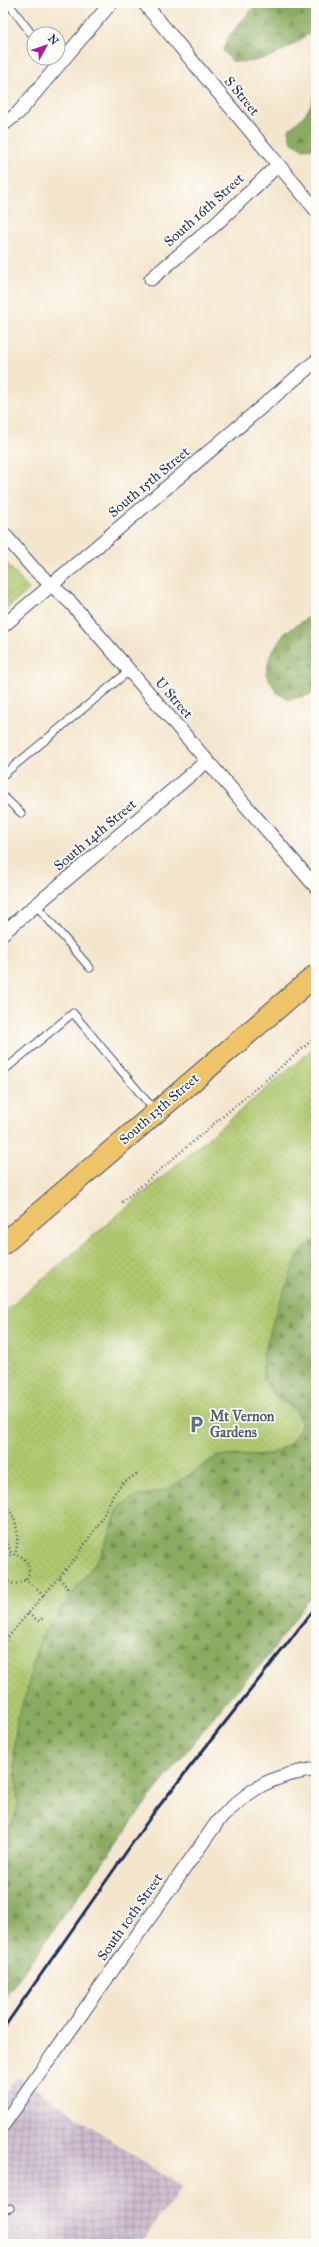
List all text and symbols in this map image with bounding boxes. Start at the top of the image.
north arrow [26,26,66,66]
text: N [45,32,62,48]
street label: S Street [221,73,263,119]
street label: South 16th Street [161,170,247,250]
street label: South 15th Street [105,443,193,521]
street label: U Street [152,674,196,722]
street label: South 14th Street [50,796,140,874]
street label: South 13th Street [116,1070,202,1148]
place label: Mt Vernon Gardens [210,1408,275,1441]
parking icon: Mt Vernon Gardens [187,1414,207,1434]
street label: South 10th Street [94,1870,166,1964]

